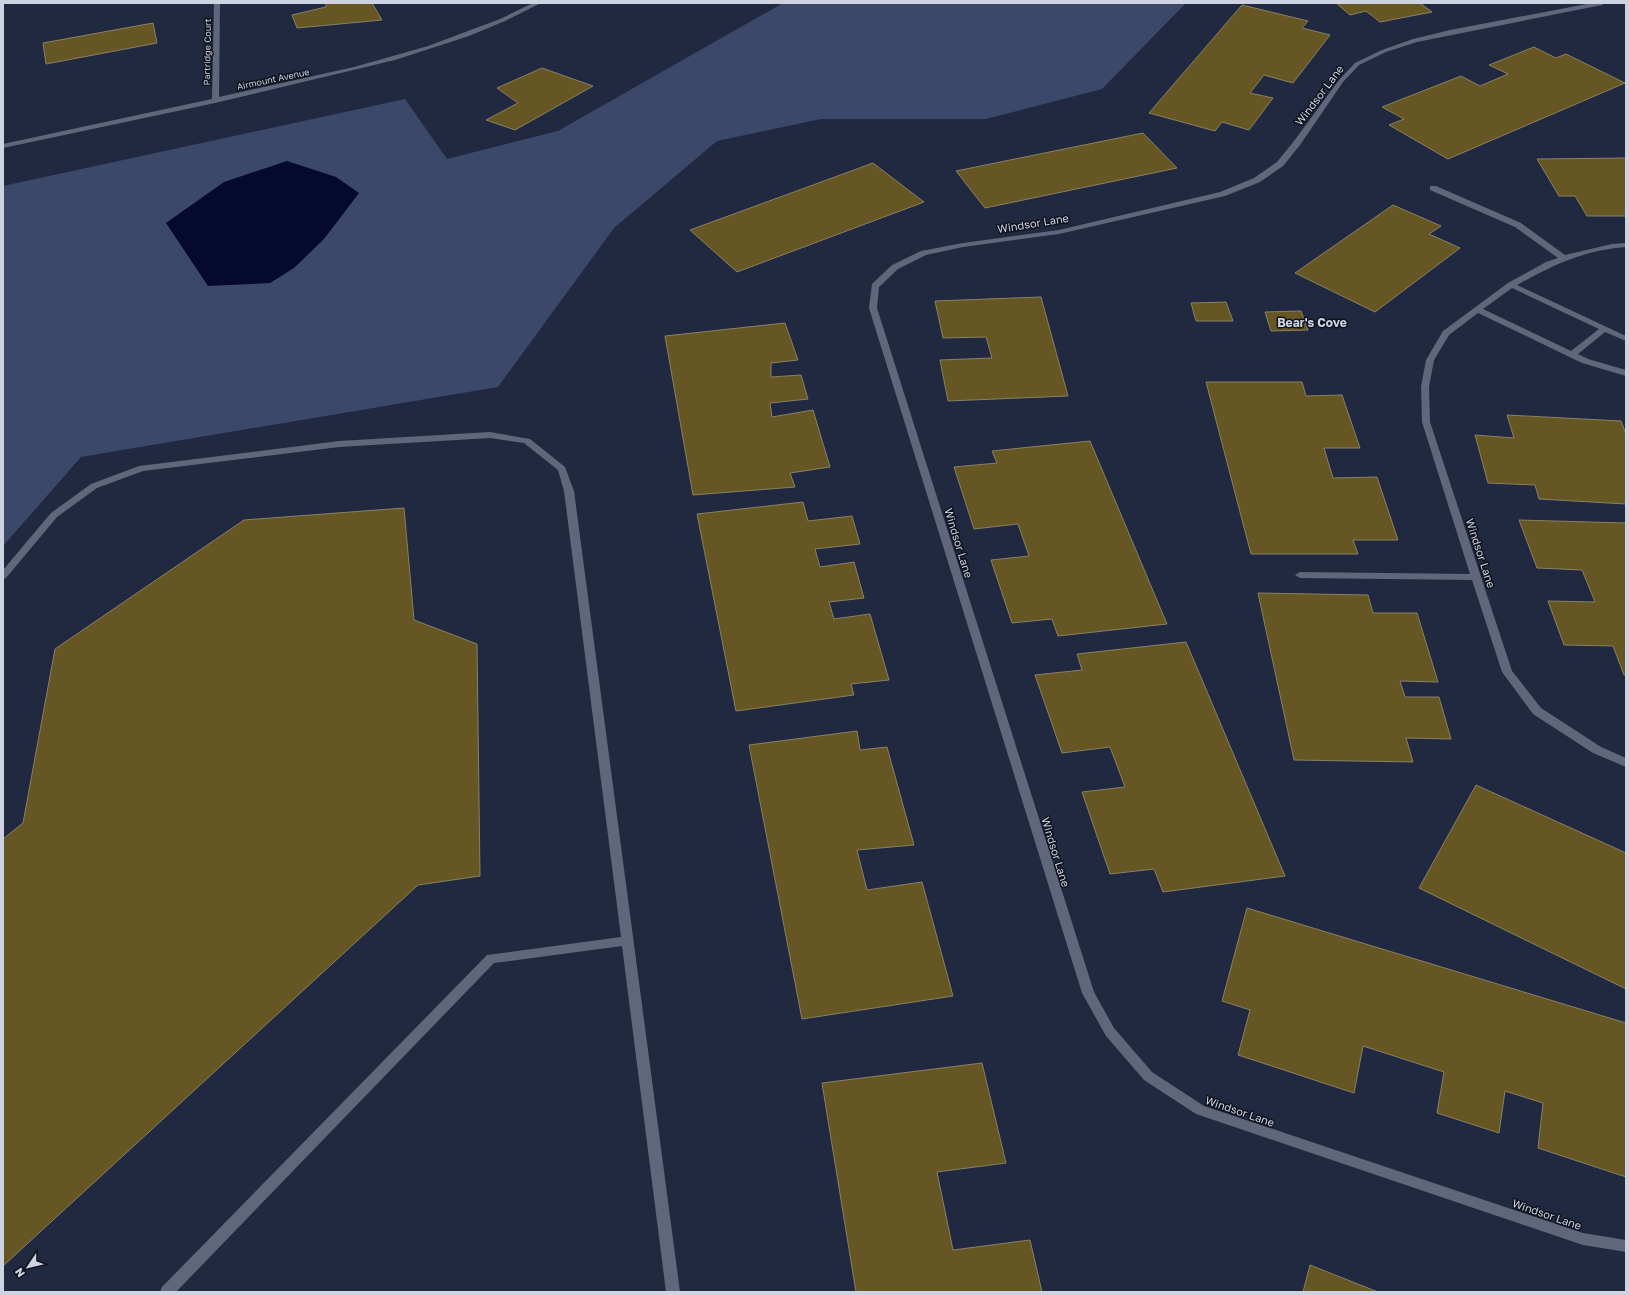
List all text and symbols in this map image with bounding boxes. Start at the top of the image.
street label: Partridge Court [201,18,213,86]
street label: Windsor Lane [1292,62,1346,128]
street label: Airmount Avenue [236,66,310,92]
street label: Windsor Lane [996,211,1070,235]
district label: Bear's Cove [1277,315,1347,330]
street label: Windsor Lane [942,507,976,579]
street label: Windsor Lane [1464,517,1498,589]
street label: Windsor Lane [1039,816,1073,888]
street label: Windsor Lane [1204,1093,1276,1129]
street label: Windsor Lane [1511,1196,1583,1232]
north arrow [8,1247,48,1287]
text: N [12,1266,27,1280]

